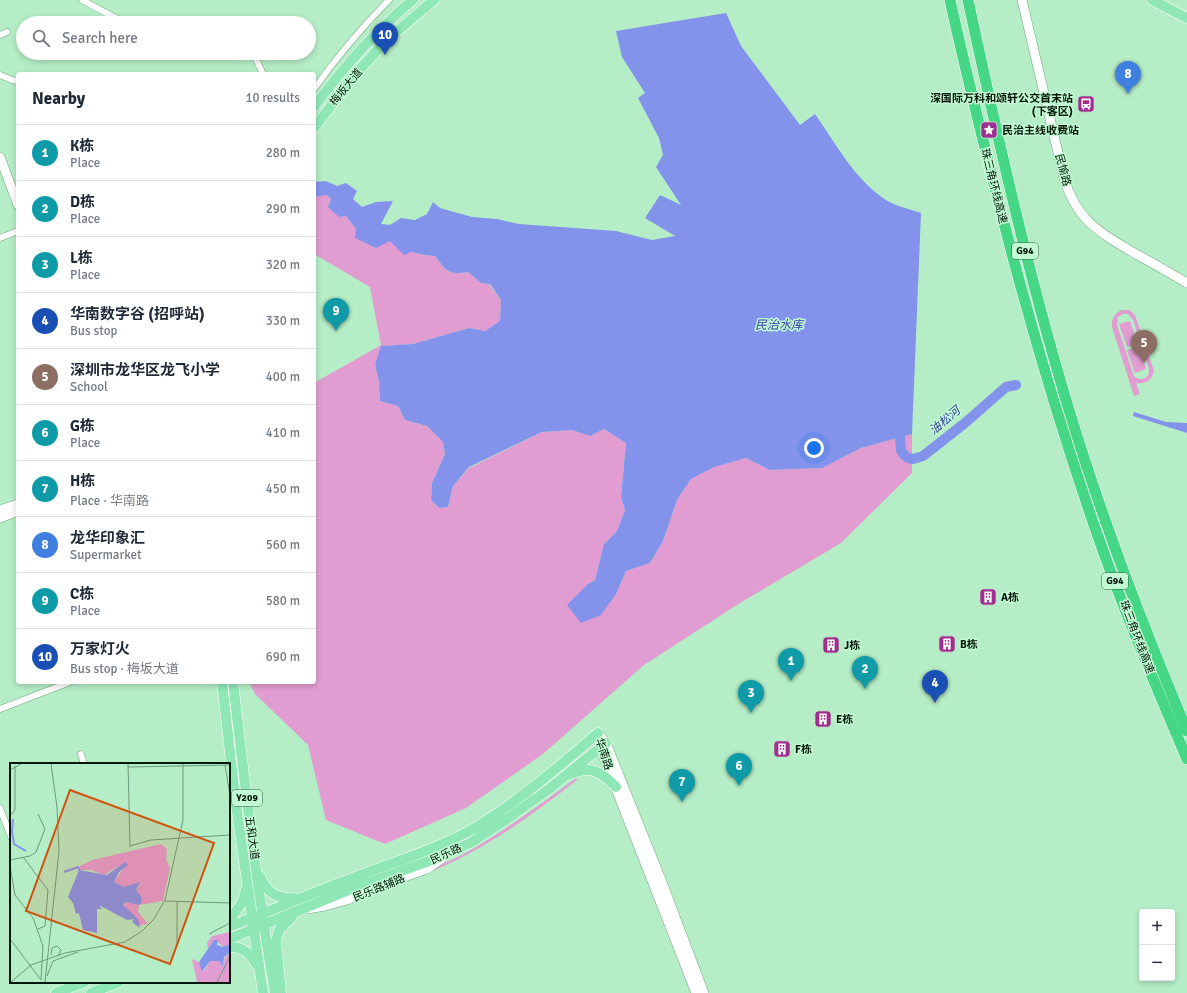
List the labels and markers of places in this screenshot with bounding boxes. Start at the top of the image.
pin: 10 [372,22,398,55]
pin: 8 [1115,61,1141,94]
place label: 深国际万科和颂轩公交首末站 (下客区) [930,92,1073,118]
bus stop icon: 深国际万科和颂轩公交首末站 (下客区) [1076,94,1096,114]
place icon: 民治主线收费站 [979,120,999,140]
place label: 民治主线收费站 [1002,124,1079,137]
pin: 9 [323,298,349,331]
pin: 5 [1131,330,1157,363]
building icon: A栋 [978,587,998,607]
place label: A栋 [1001,591,1019,604]
building icon: B栋 [937,634,957,654]
building icon: J栋 [821,635,841,655]
place label: B栋 [960,638,978,651]
place label: J栋 [844,639,860,652]
pin: 1 [778,648,804,681]
pin: 2 [852,656,878,689]
pin: 4 [922,670,948,703]
pin: 3 [738,680,764,713]
building icon: E栋 [813,709,833,729]
place label: E栋 [836,713,853,726]
building icon: F栋 [772,739,792,759]
place label: F栋 [795,743,812,756]
pin: 6 [726,753,752,786]
pin: 7 [669,769,695,802]

